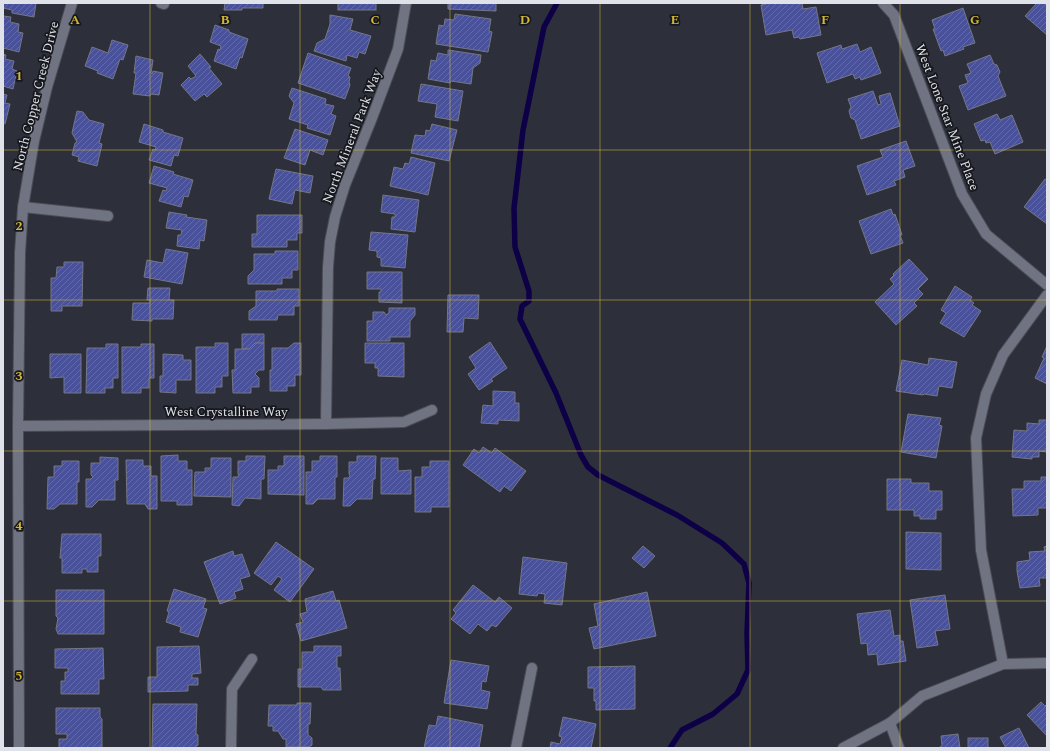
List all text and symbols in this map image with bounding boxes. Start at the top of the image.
text: A [70,10,80,30]
text: B [220,10,230,30]
text: C [370,10,380,30]
text: D [520,10,530,30]
text: E [671,10,680,30]
text: F [821,10,829,30]
text: G [970,10,980,30]
street label: North Copper Creek Drive [8,19,64,173]
street label: West Lone Star Mine Place [910,41,984,194]
text: 1 [15,66,23,86]
street label: North Mineral Park Way [317,66,387,206]
text: 2 [15,216,23,236]
text: 3 [15,366,23,386]
street label: West Crystalline Way [164,402,288,422]
text: 4 [15,516,23,536]
text: 5 [15,666,23,686]

